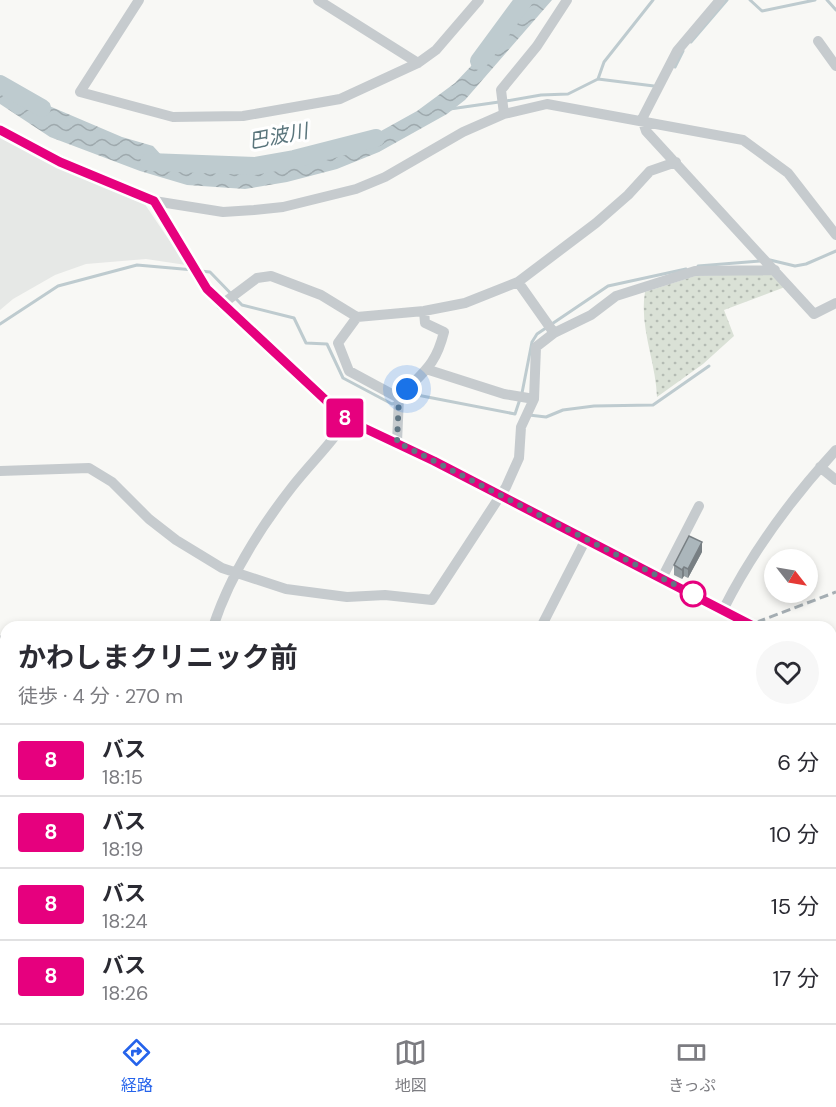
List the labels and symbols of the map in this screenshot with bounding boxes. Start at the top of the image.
water label: 巴波川 [246,117,312,154]
your location [392,374,422,404]
line badge: 8 [326,398,364,438]
north arrow [764,549,818,603]
unlabelled marker [680,581,706,607]

